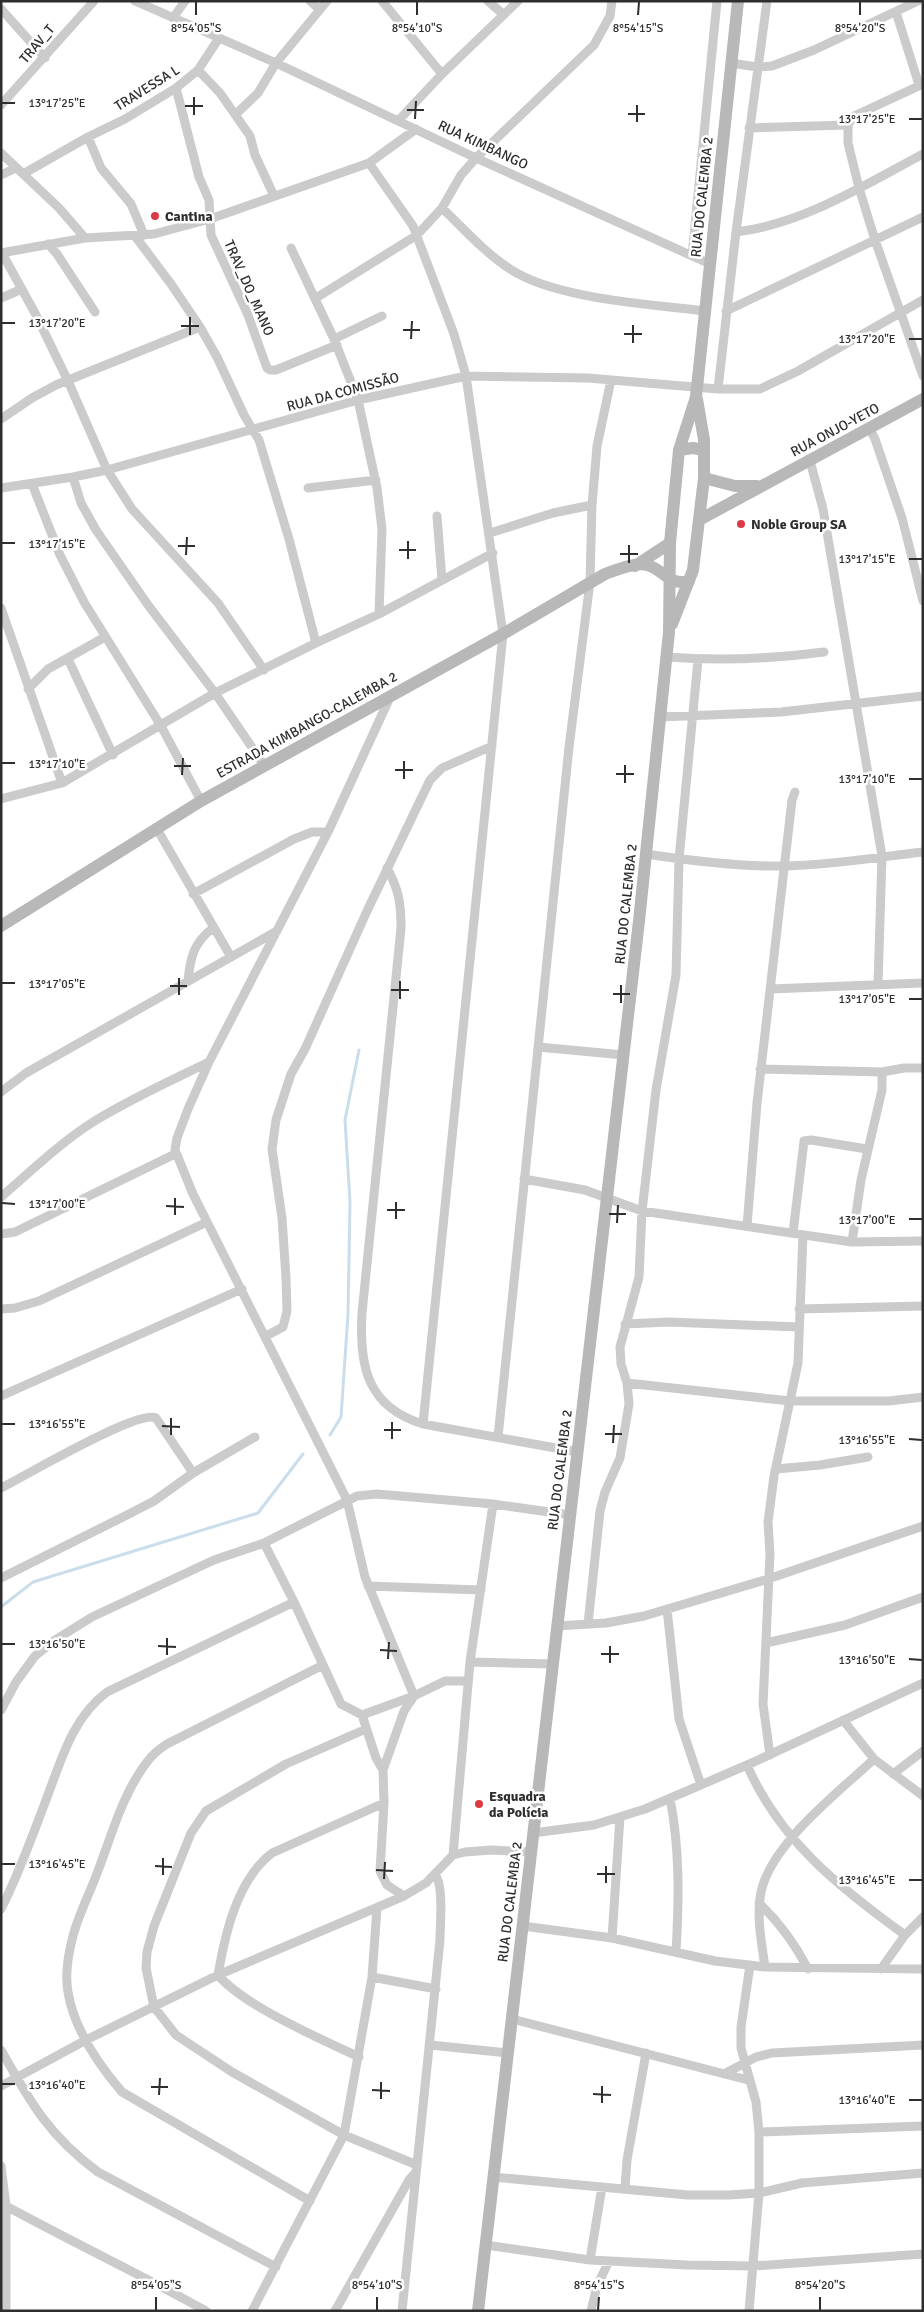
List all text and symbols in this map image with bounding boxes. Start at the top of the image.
street label: TRAV_T [16,21,58,67]
text: 8°54'05"S [171,21,222,36]
text: 8°54'10"S [392,21,443,36]
text: 8°54'15"S [613,21,664,36]
text: 8°54'20"S [835,21,886,36]
street label: TRAVESSA L [111,61,183,115]
text: 13°17'25"E [28,96,86,111]
text: 13°17'25"E [838,112,896,127]
street label: RUA KIMBANGO [435,117,531,173]
street label: RUA DO CALEMBA 2 [687,136,717,258]
place label: Cantina [165,208,213,225]
marker: Cantina [149,210,161,222]
street label: TRAV_DO_MANO [220,238,278,338]
text: 13°17'20"E [28,316,86,331]
text: 13°17'20"E [838,332,896,347]
street label: RUA DA COMISSÃO [285,369,401,415]
street label: RUA ONJO-YETO [788,399,882,461]
place label: Noble Group SA [751,516,847,533]
marker: Noble Group SA [735,518,747,530]
text: 13°17'15"E [28,537,86,552]
text: 13°17'15"E [838,552,896,567]
street label: ESTRADA KIMBANGO-CALEMBA 2 [214,668,400,782]
text: 13°17'10"E [28,757,86,772]
text: 13°17'10"E [838,772,896,787]
street label: RUA DO CALEMBA 2 [611,843,641,965]
text: 13°17'05"E [28,977,86,992]
text: 13°17'05"E [838,992,896,1007]
text: 13°17'00"E [28,1197,86,1212]
text: 13°17'00"E [838,1213,896,1228]
street label: RUA DO CALEMBA 2 [544,1409,576,1531]
text: 13°16'55"E [28,1417,86,1432]
text: 13°16'55"E [838,1433,896,1448]
text: 13°16'50"E [28,1637,86,1652]
text: 13°16'50"E [838,1653,896,1668]
place label: Esquadra da Polícia [489,1788,549,1821]
marker: Esquadra da Polícia [473,1798,485,1810]
street label: RUA DO CALEMBA 2 [494,1841,526,1963]
text: 13°16'45"E [28,1857,86,1872]
text: 13°16'45"E [838,1873,896,1888]
text: 13°16'40"E [28,2078,86,2093]
text: 13°16'40"E [838,2093,896,2108]
text: 8°54'05"S [131,2278,182,2293]
text: 8°54'10"S [352,2278,403,2293]
text: 8°54'15"S [574,2278,625,2293]
text: 8°54'20"S [795,2278,846,2293]

